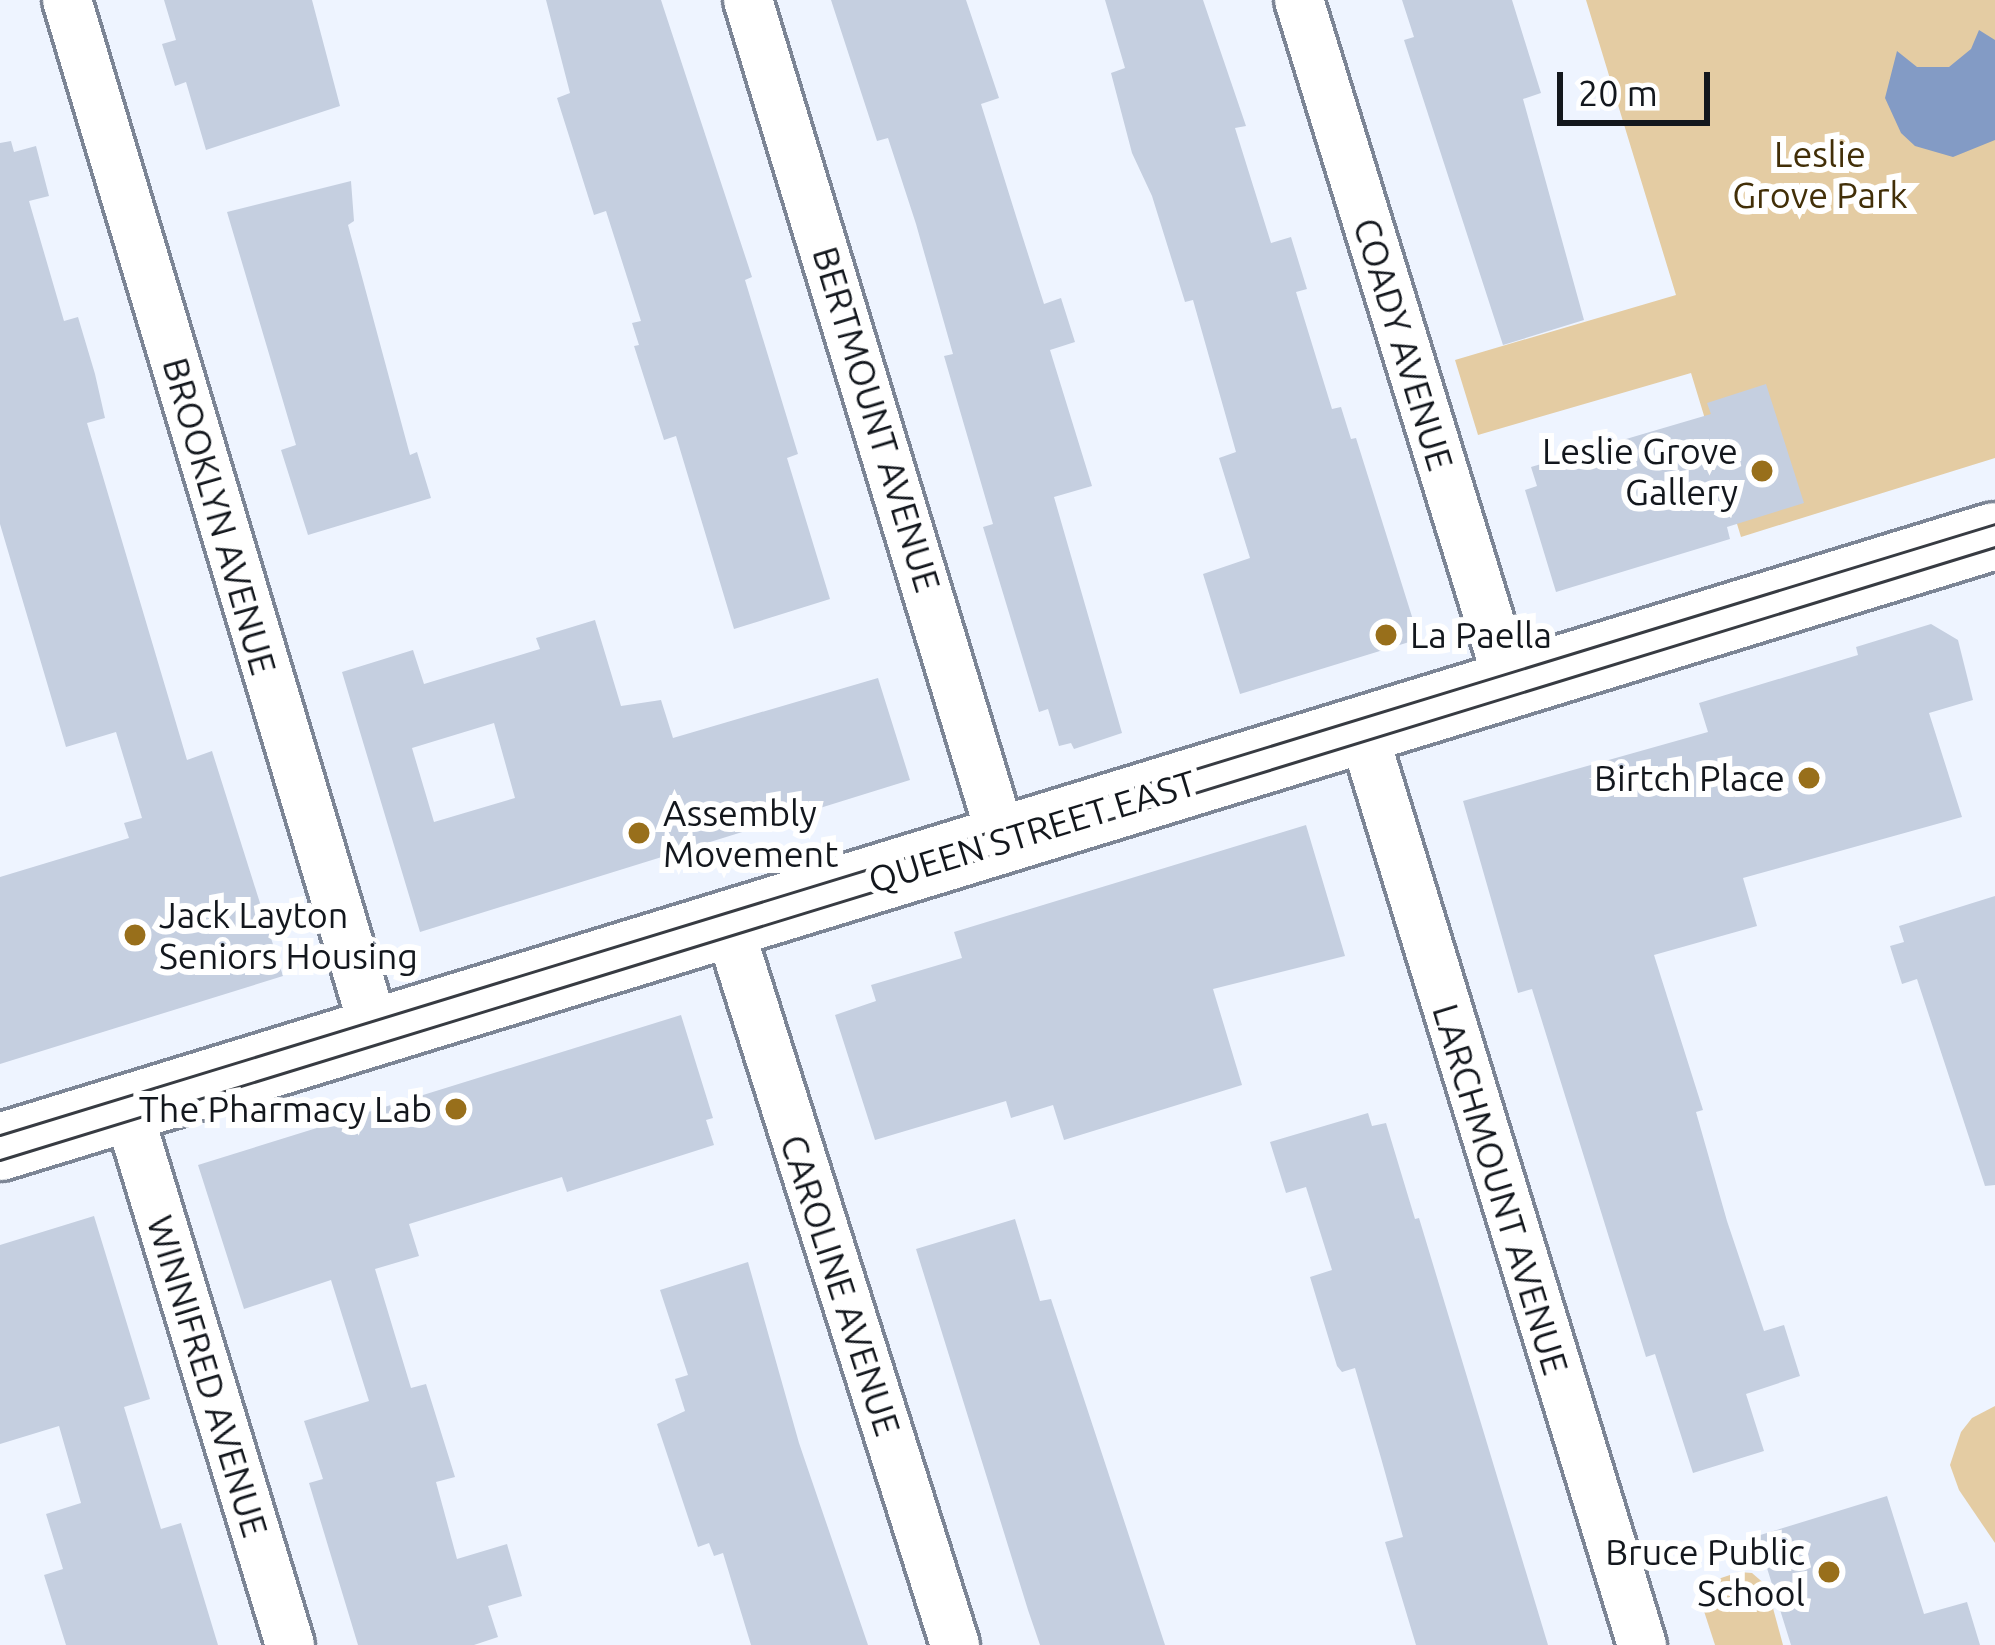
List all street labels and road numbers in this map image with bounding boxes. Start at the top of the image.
street label: COADY AVENUE [1345,213,1463,475]
street label: BERTMOUNT AVENUE [804,241,950,597]
street label: BROOKLYN AVENUE [154,353,286,679]
street label: QUEEN STREET EAST [863,761,1201,901]
street label: LARCHMOUNT AVENUE [1424,999,1578,1379]
street label: CAROLINE AVENUE [772,1129,910,1441]
street label: WINNIFRED AVENUE [139,1210,277,1542]

